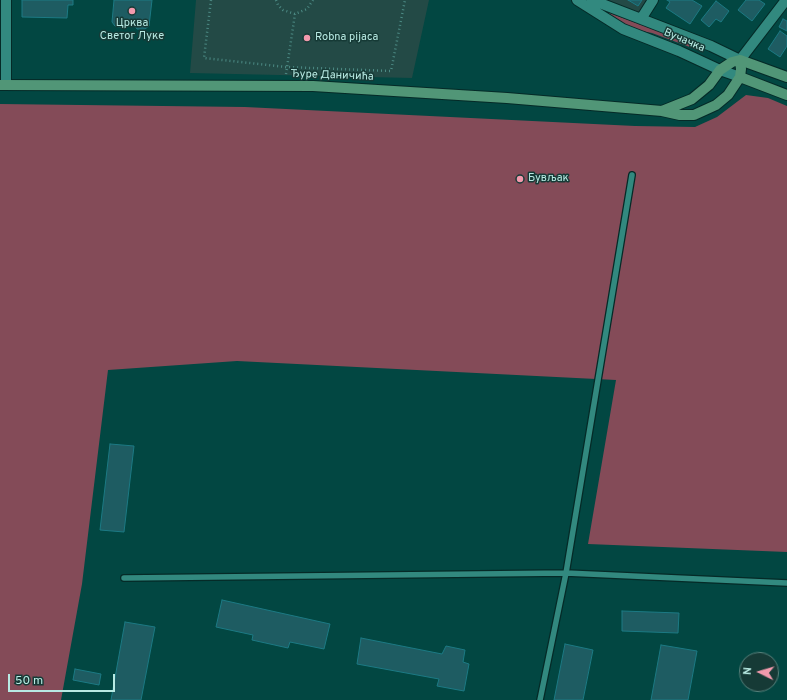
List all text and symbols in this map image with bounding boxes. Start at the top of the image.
marker: Црква Светог Луке [127,6,137,16]
place label: Црква Светог Луке [100,17,164,43]
street label: Вучачка [661,26,707,56]
place label: Robna pijaca [315,31,378,45]
marker: Robna pijaca [302,33,312,43]
street label: Ђуре Даничића [290,68,374,84]
place label: Бувљак [528,172,569,186]
marker: Бувљак [515,174,525,184]
north arrow [739,652,779,692]
scale bar [10,666,117,692]
text: N [741,666,755,676]
text: 50 m [15,673,43,689]

